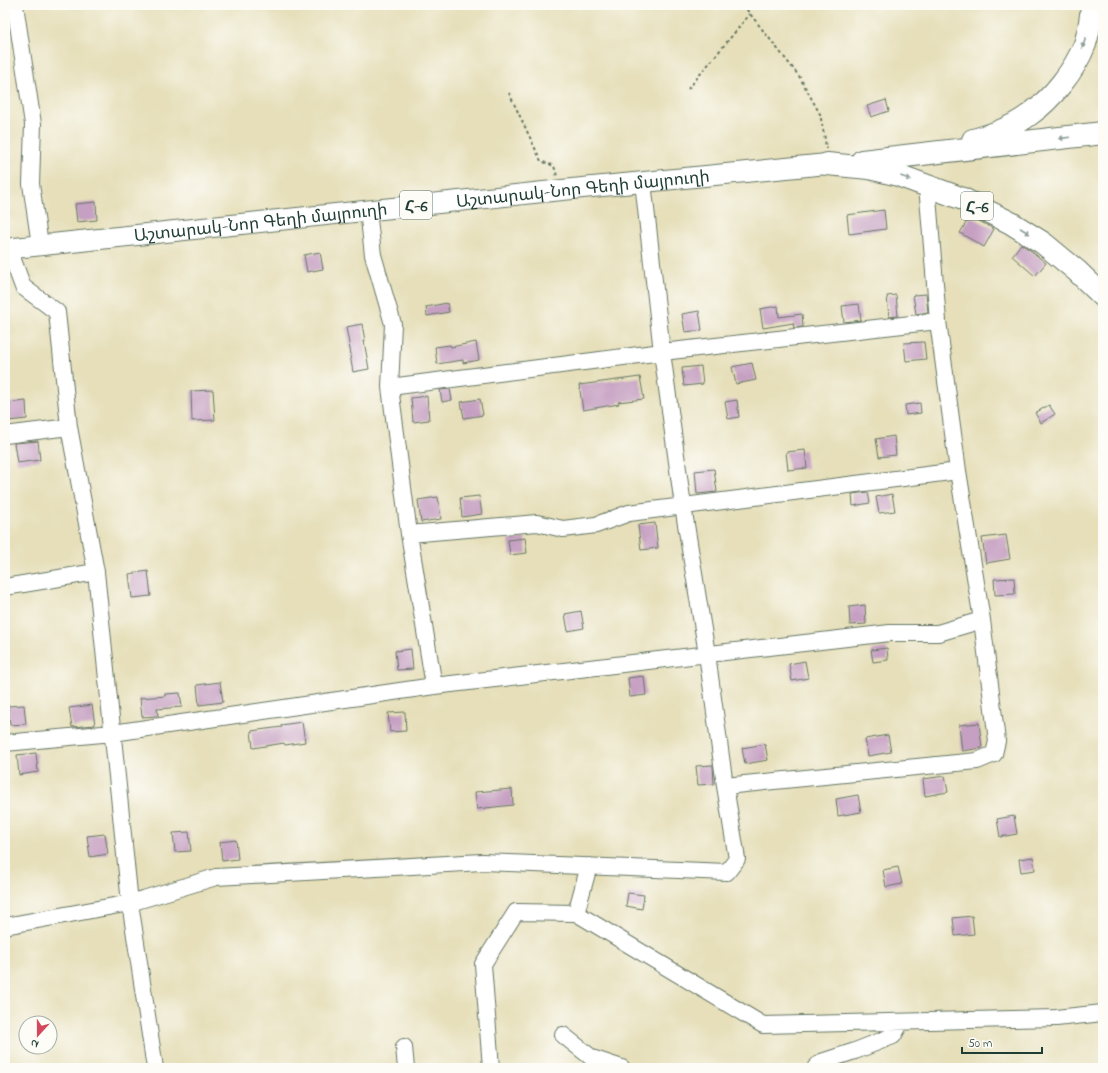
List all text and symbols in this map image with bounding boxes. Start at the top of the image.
one-way arrow [1081,38,1087,50]
one-way arrow [1058,135,1070,141]
street label: Աշտարակ-Նոր Գեղի մայրուղի [455,165,711,215]
one-way arrow [901,176,913,182]
road number: Հ-6 [400,191,432,219]
road number: Հ-6 [961,192,993,220]
street label: Աշտարակ-Նոր Գեղի մայրուղի [133,198,389,249]
one-way arrow [1019,228,1031,235]
north arrow [18,1015,58,1055]
scale bar [962,1029,1042,1055]
text: N [28,1035,41,1052]
text: 50 m [968,1035,992,1053]

